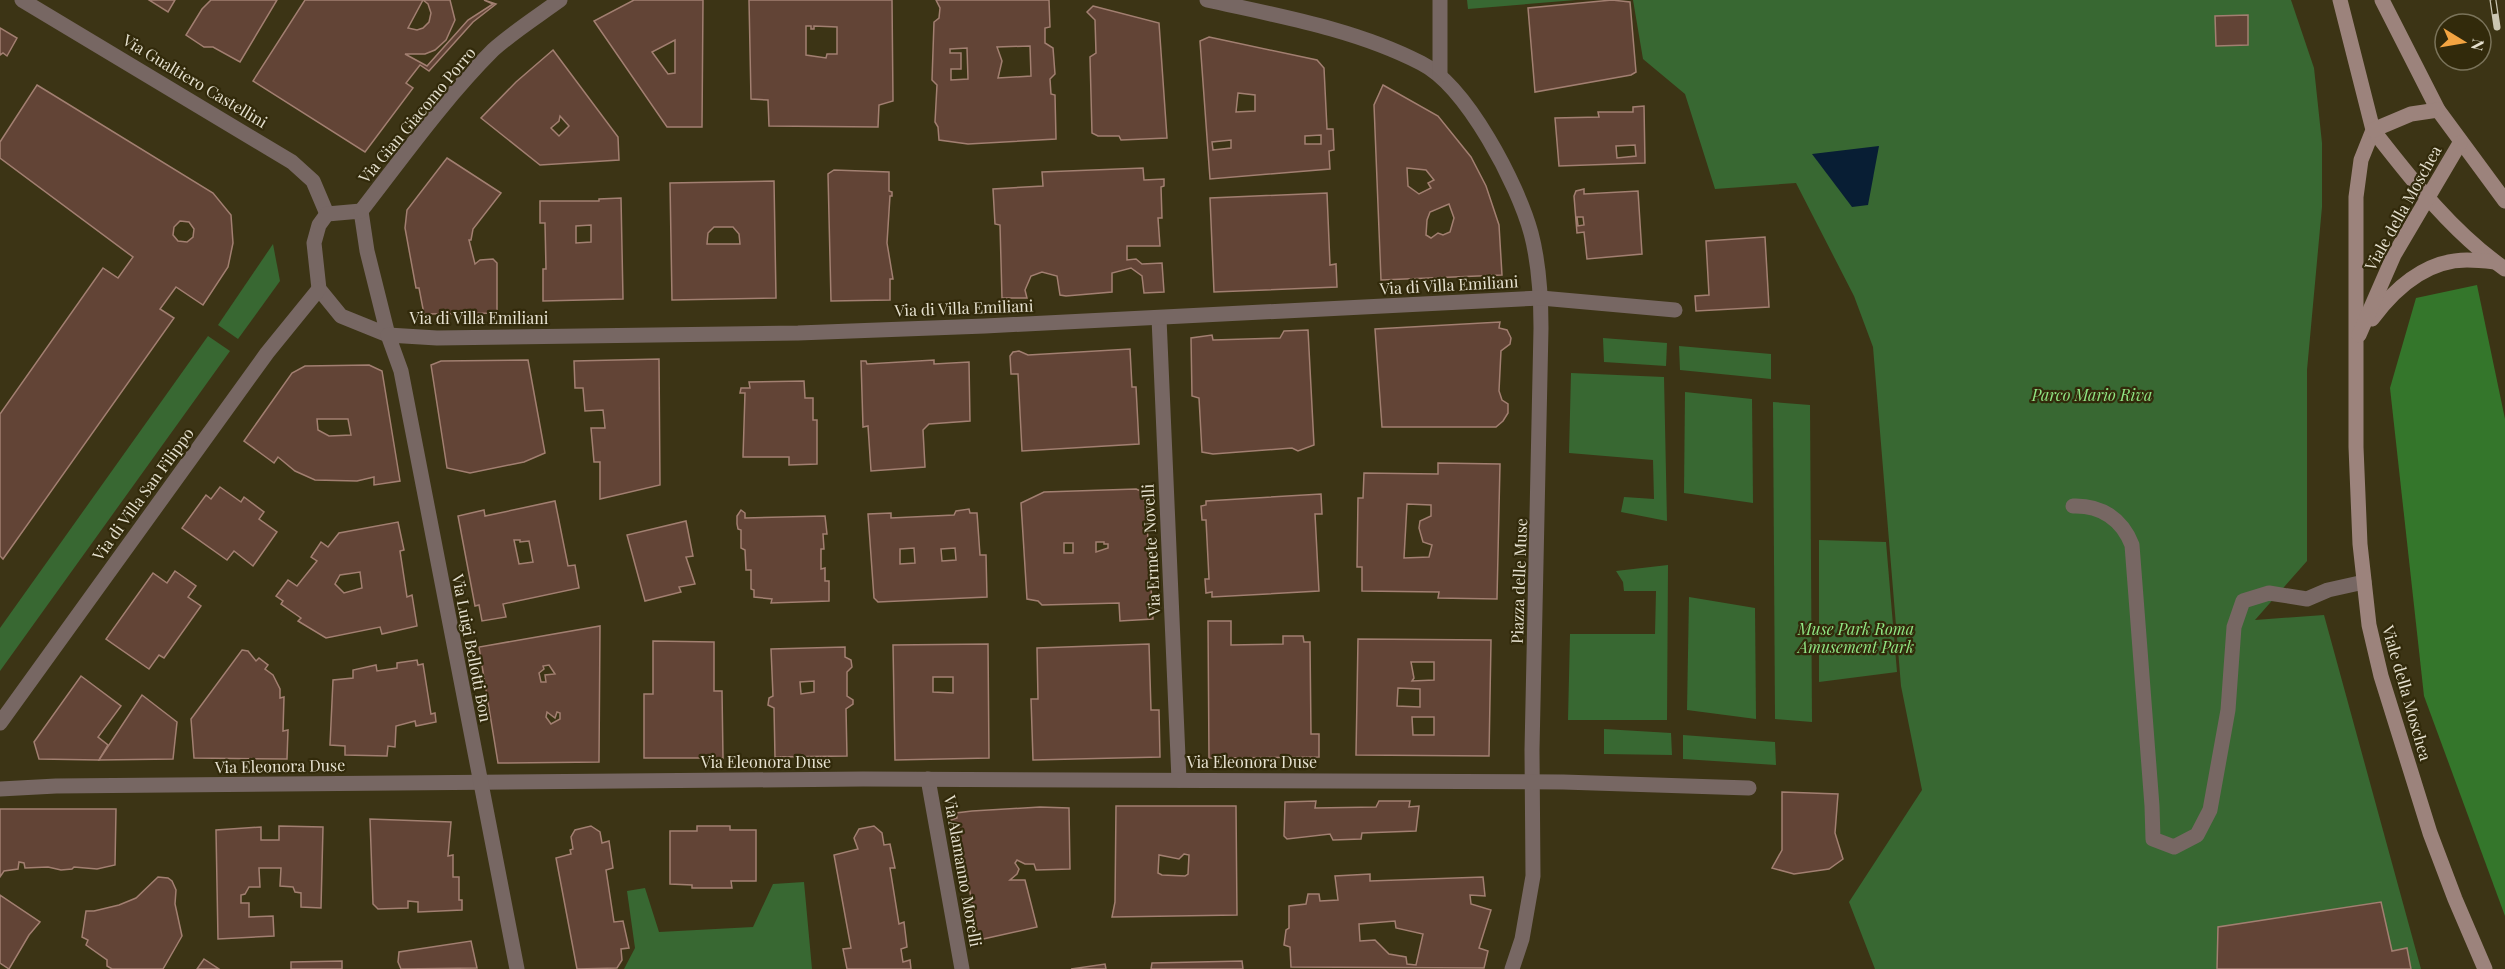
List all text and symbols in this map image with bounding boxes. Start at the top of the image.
north arrow [2433,12,2493,72]
street label: Via Gualtiero Castellini [118,29,272,132]
text: N [2467,37,2490,53]
street label: Via Gian Giacomo Porro [353,42,480,188]
street label: Viale della Moschea [2359,141,2446,275]
street label: Via di Villa Emiliani [1378,270,1519,299]
street label: Via di Villa Emiliani [893,295,1034,320]
street label: Via di Villa Emiliani [409,307,549,328]
park label: Parco Mario Riva [2031,384,2152,405]
street label: Via di Villa San Filippo [87,423,198,565]
street label: Via Ermete Novelli [1137,483,1165,618]
street label: Piazza delle Muse [1506,518,1531,644]
street label: Via Luigi Bellotti Bon [448,571,497,724]
park label: Muse Park Roma Amusement Park [1796,618,1914,657]
street label: Viale della Moschea [2378,622,2437,763]
street label: Via Eleonora Duse [700,751,831,772]
street label: Via Eleonora Duse [1186,751,1317,772]
street label: Via Eleonora Duse [214,754,345,777]
street label: Via Alamanno Morelli [940,793,987,949]

